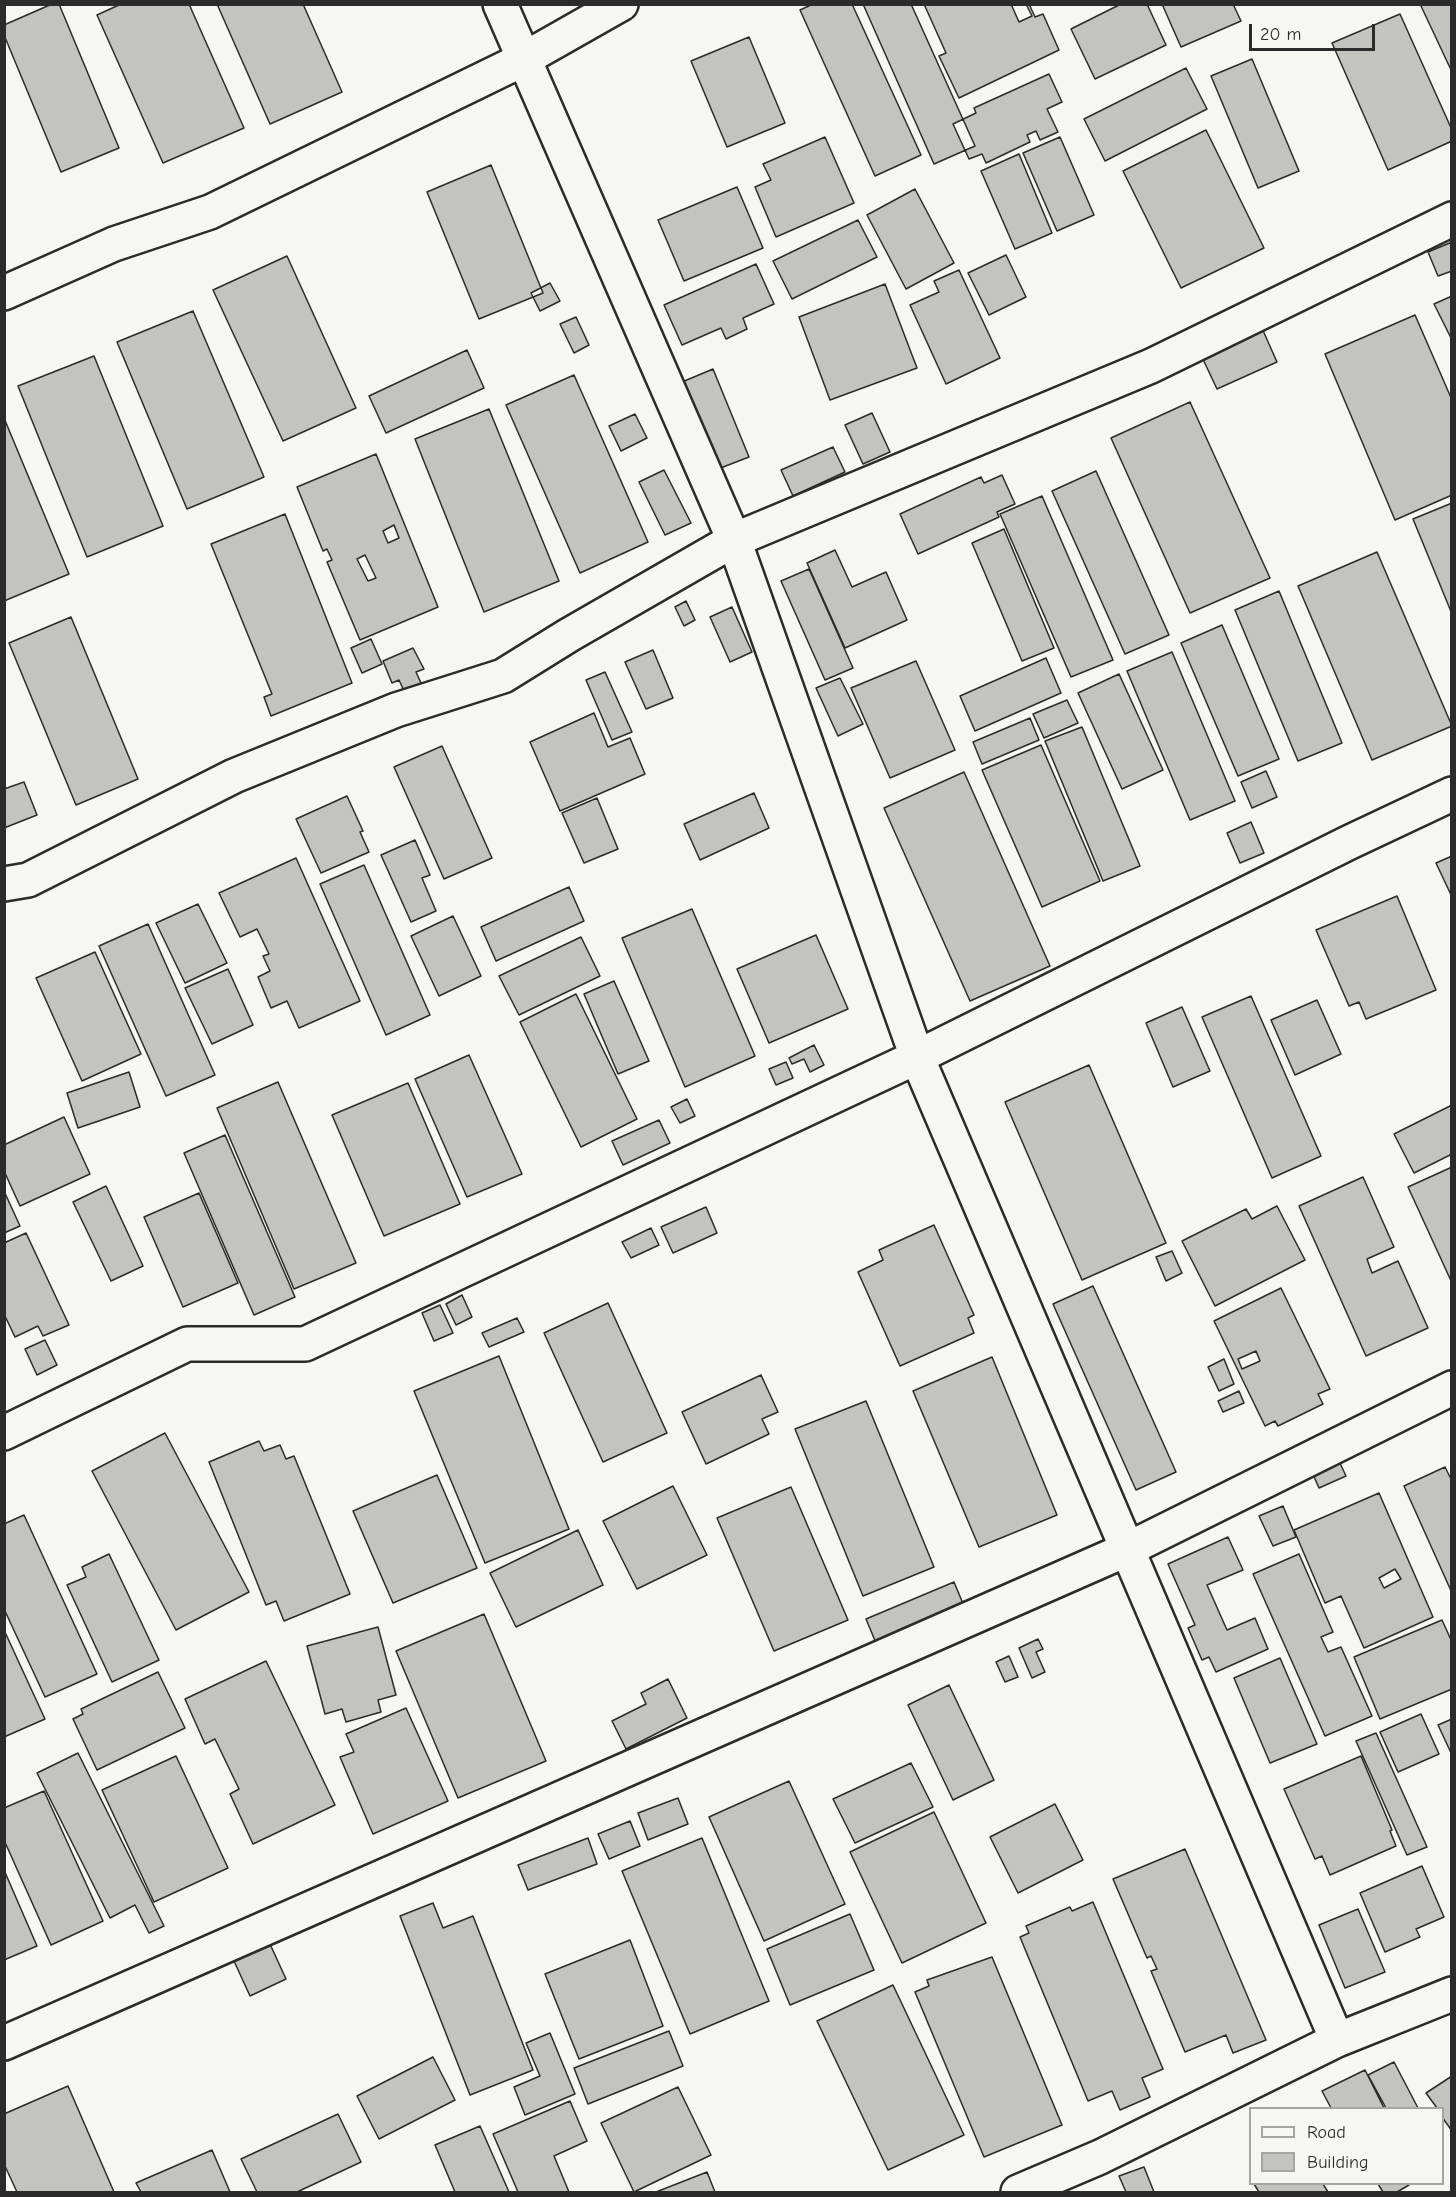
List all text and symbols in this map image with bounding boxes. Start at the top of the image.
scale bar [1252,12,1378,50]
text: 20 m [1260,24,1301,45]
legend [1249,2107,1444,2185]
text: Road [1307,2122,1346,2143]
text: Building [1307,2152,1369,2173]

